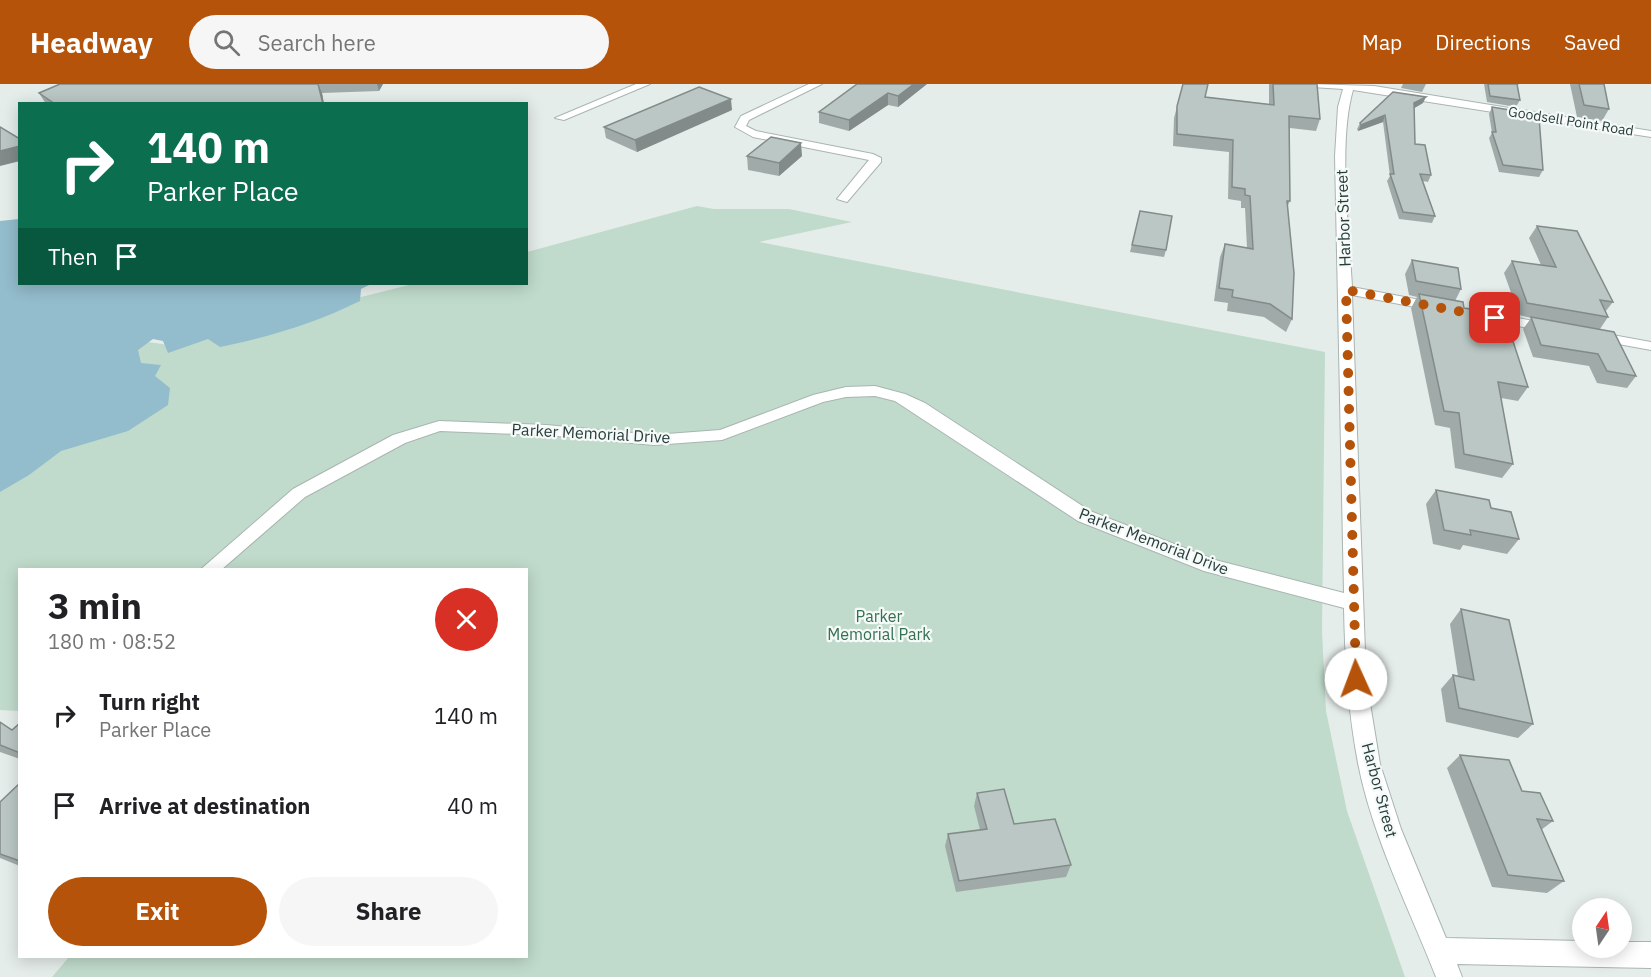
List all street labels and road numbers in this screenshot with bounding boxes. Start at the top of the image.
street label: Goodsell Point Road [1507,102,1635,140]
street label: Harbor Street [1331,169,1355,267]
street label: Parker Memorial Drive [511,419,671,447]
street label: Parker Memorial Drive [1076,503,1232,579]
street label: Harbor Street [1358,740,1402,840]

